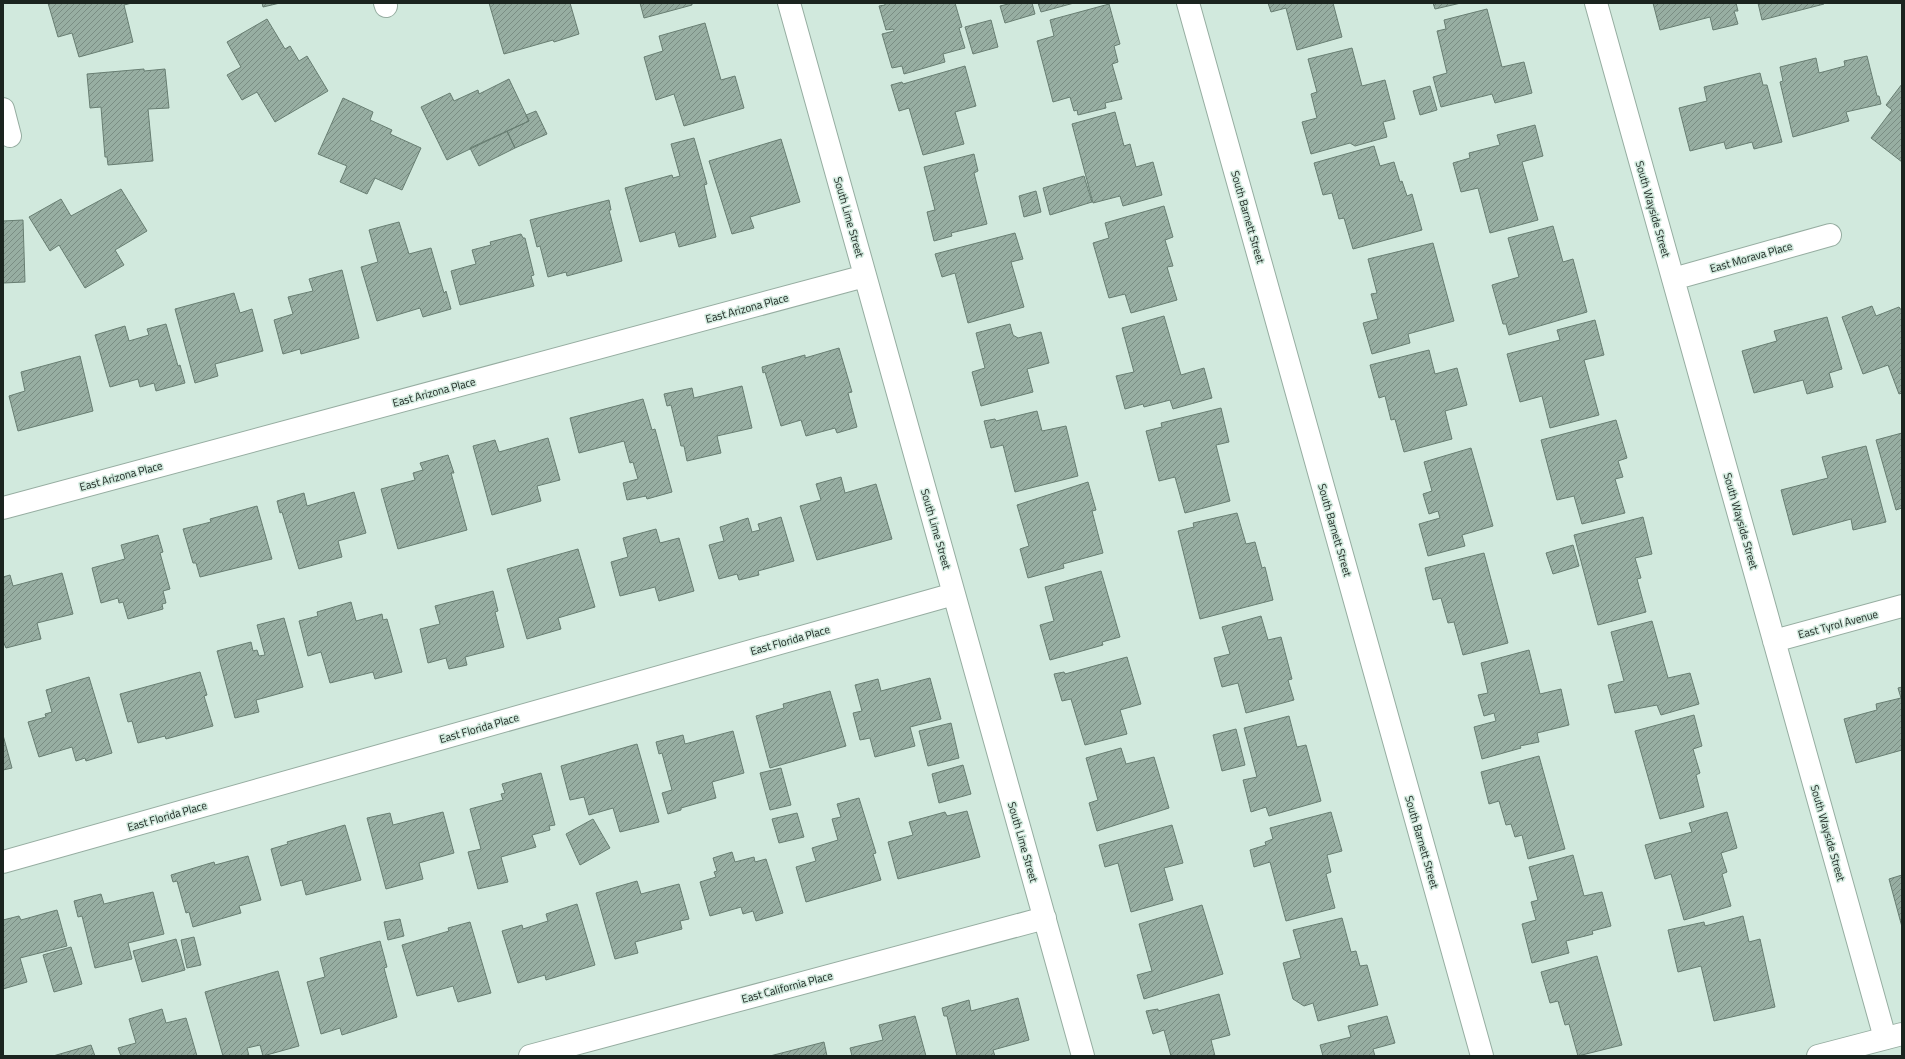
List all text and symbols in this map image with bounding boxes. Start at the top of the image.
street label: South Wayside Street [1632,159,1674,259]
street label: South Barnett Street [1227,169,1269,265]
street label: South Lime Street [830,175,868,259]
street label: East Morava Place [1708,237,1795,276]
street label: East Arizona Place [704,289,791,327]
street label: East Arizona Place [391,373,478,411]
street label: East Arizona Place [78,457,165,495]
street label: South Wayside Street [1720,471,1762,571]
street label: South Barnett Street [1314,482,1356,578]
street label: South Lime Street [917,487,955,571]
street label: East Tyrol Avenue [1796,606,1880,642]
street label: East Florida Place [748,621,832,659]
street label: East Florida Place [437,709,521,747]
street label: South Wayside Street [1807,783,1849,883]
street label: South Barnett Street [1401,794,1443,890]
street label: East Florida Place [125,797,209,835]
street label: South Lime Street [1004,800,1042,884]
street label: East California Place [740,967,835,1007]

